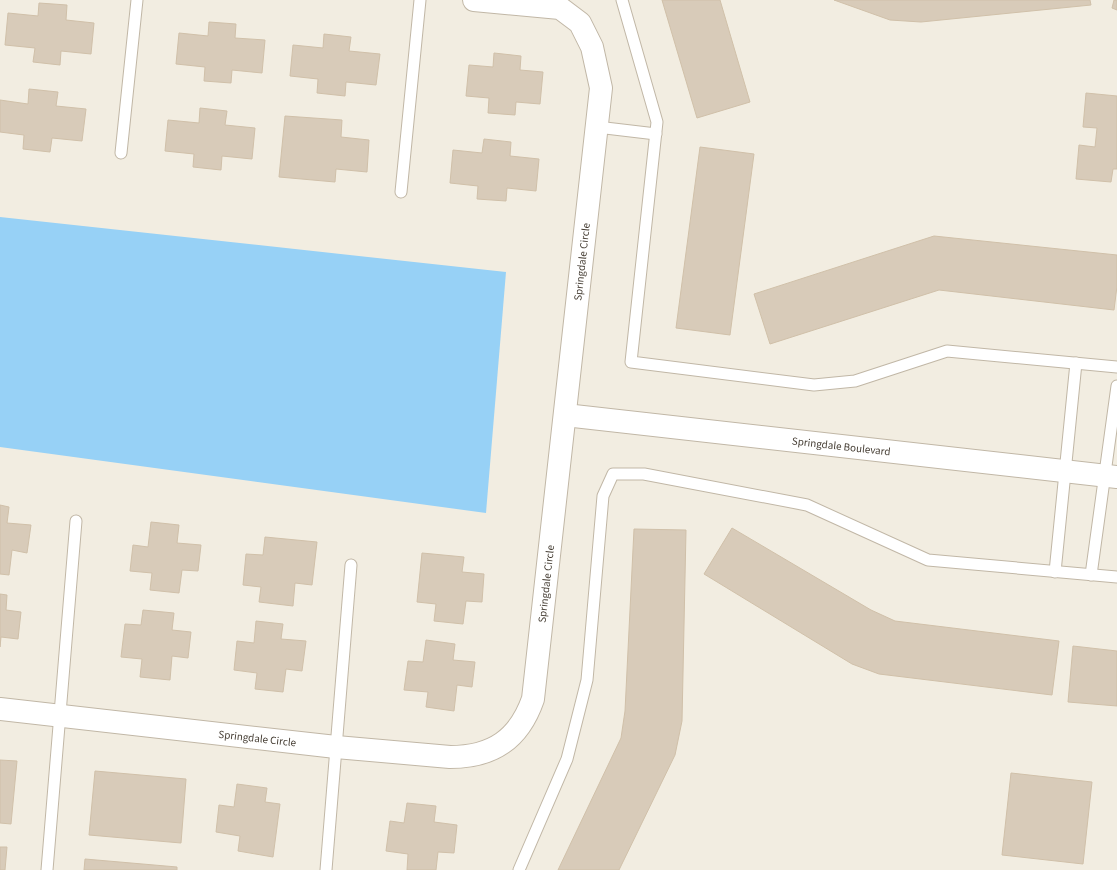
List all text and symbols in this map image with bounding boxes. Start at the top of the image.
street label: Springdale Circle [570,222,594,301]
street label: Springdale Boulevard [791,434,891,460]
street label: Springdale Circle [535,544,558,623]
street label: Springdale Circle [218,727,297,751]

